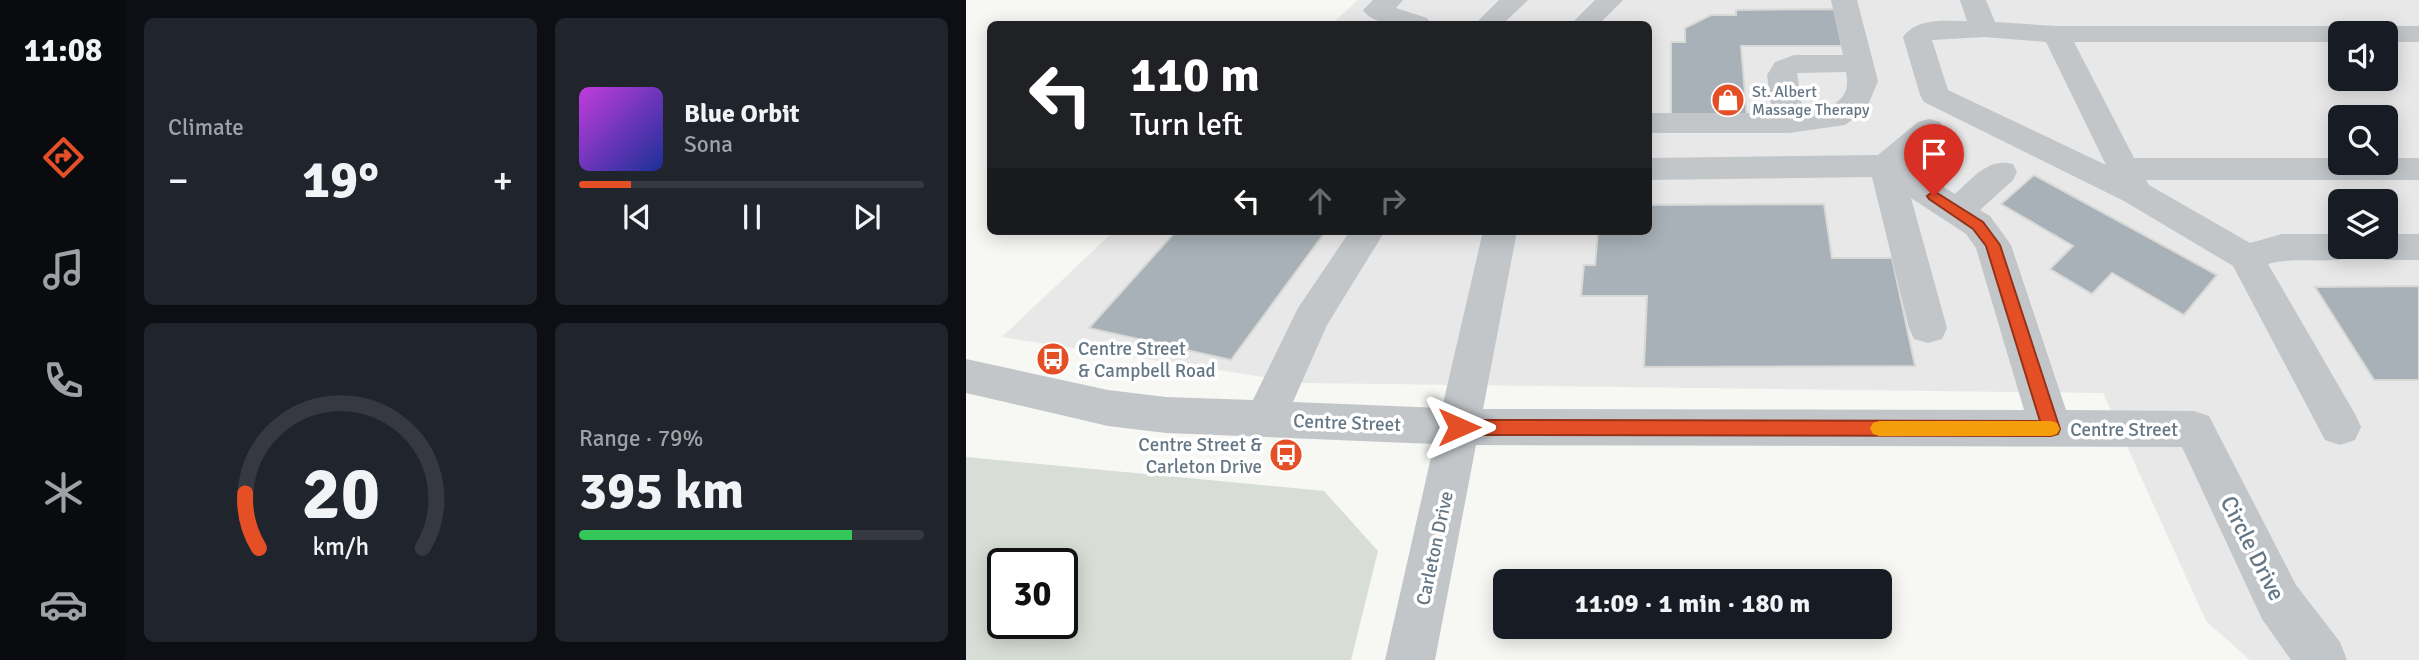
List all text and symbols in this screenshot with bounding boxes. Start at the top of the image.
map controls [2328,21,2398,259]
button: sound [2328,21,2398,91]
text: 11:08 [24,31,102,70]
text: 110 m [1130,45,1260,105]
icon: left [1015,49,1106,140]
shop icon: St. Albert Massage Therapy [1709,81,1747,119]
place label: St. Albert Massage Therapy [1752,82,1870,120]
text: Blue Orbit [684,98,800,130]
text: Turn left [1130,105,1243,144]
button: search [2328,105,2398,175]
text: Climate [168,113,244,142]
pin [1904,124,1964,196]
text: Sona [684,130,733,159]
icon: directions [39,133,88,182]
icon: arrive [1915,135,1953,173]
text: 19° [302,148,379,212]
text: − [168,157,189,204]
text: + [492,157,513,204]
icon: left [1228,182,1266,220]
icon: ahead [1301,182,1339,220]
icon: right [1374,182,1412,220]
button: layers [2328,189,2398,259]
icon: previous [618,198,656,236]
icon: pause [733,198,771,236]
icon: next [848,198,886,236]
icon: music [39,245,88,294]
place label: Centre Street & Campbell Road [1078,337,1216,383]
bus stop icon: Centre Street & Campbell Road [1034,340,1072,378]
icon: phone [39,356,88,405]
position arrow [1422,390,1496,464]
street label: Centre Street [1293,409,1402,437]
street label: Centre Street [2070,418,2178,442]
text: Range · 79% [579,424,703,453]
place label: Centre Street & Carleton Drive [1138,433,1262,479]
bus stop icon: Centre Street & Carleton Drive [1267,436,1305,474]
text: 20 [301,451,380,540]
text: 395 km [579,459,744,523]
icon: climate [39,468,88,517]
street label: Carleton Drive [1411,489,1459,608]
street label: Circle Drive [2214,491,2291,605]
text: km/h [312,531,369,562]
speed limit sign: 30 [987,548,1078,639]
icon: car [39,580,88,629]
text: 11:09 · 1 min · 180 m [1575,588,1810,620]

